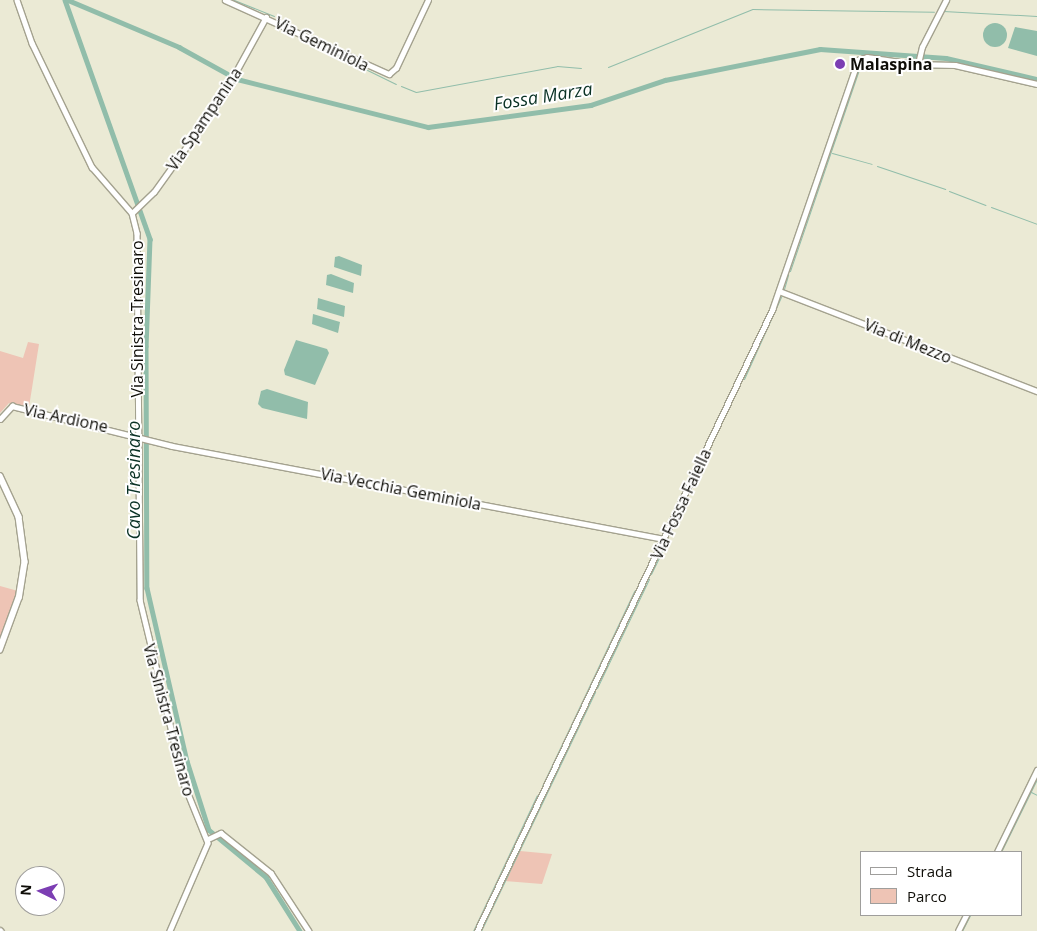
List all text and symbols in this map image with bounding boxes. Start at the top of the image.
street label: Via Geminiola [272,13,372,75]
place label: Malaspina [850,54,932,74]
marker: Malaspina [834,58,846,70]
street label: Via Spampanina [162,64,246,174]
water label: Fossa Marza [492,78,594,114]
street label: Via Sinistra Tresinaro [127,240,147,398]
street label: Via di Mezzo [861,315,955,367]
street label: Via Ardione [22,400,110,436]
water label: Cavo Tresinaro [122,420,144,540]
street label: Via Fossa Faiella [647,446,715,562]
street label: Via Vecchia Geminiola [319,464,483,514]
street label: Via Sinistra Tresinaro [139,642,199,798]
legend [860,851,1022,916]
text: Strada [907,861,953,881]
north arrow [15,866,65,916]
text: N [16,884,35,896]
text: Parco [907,886,947,906]

